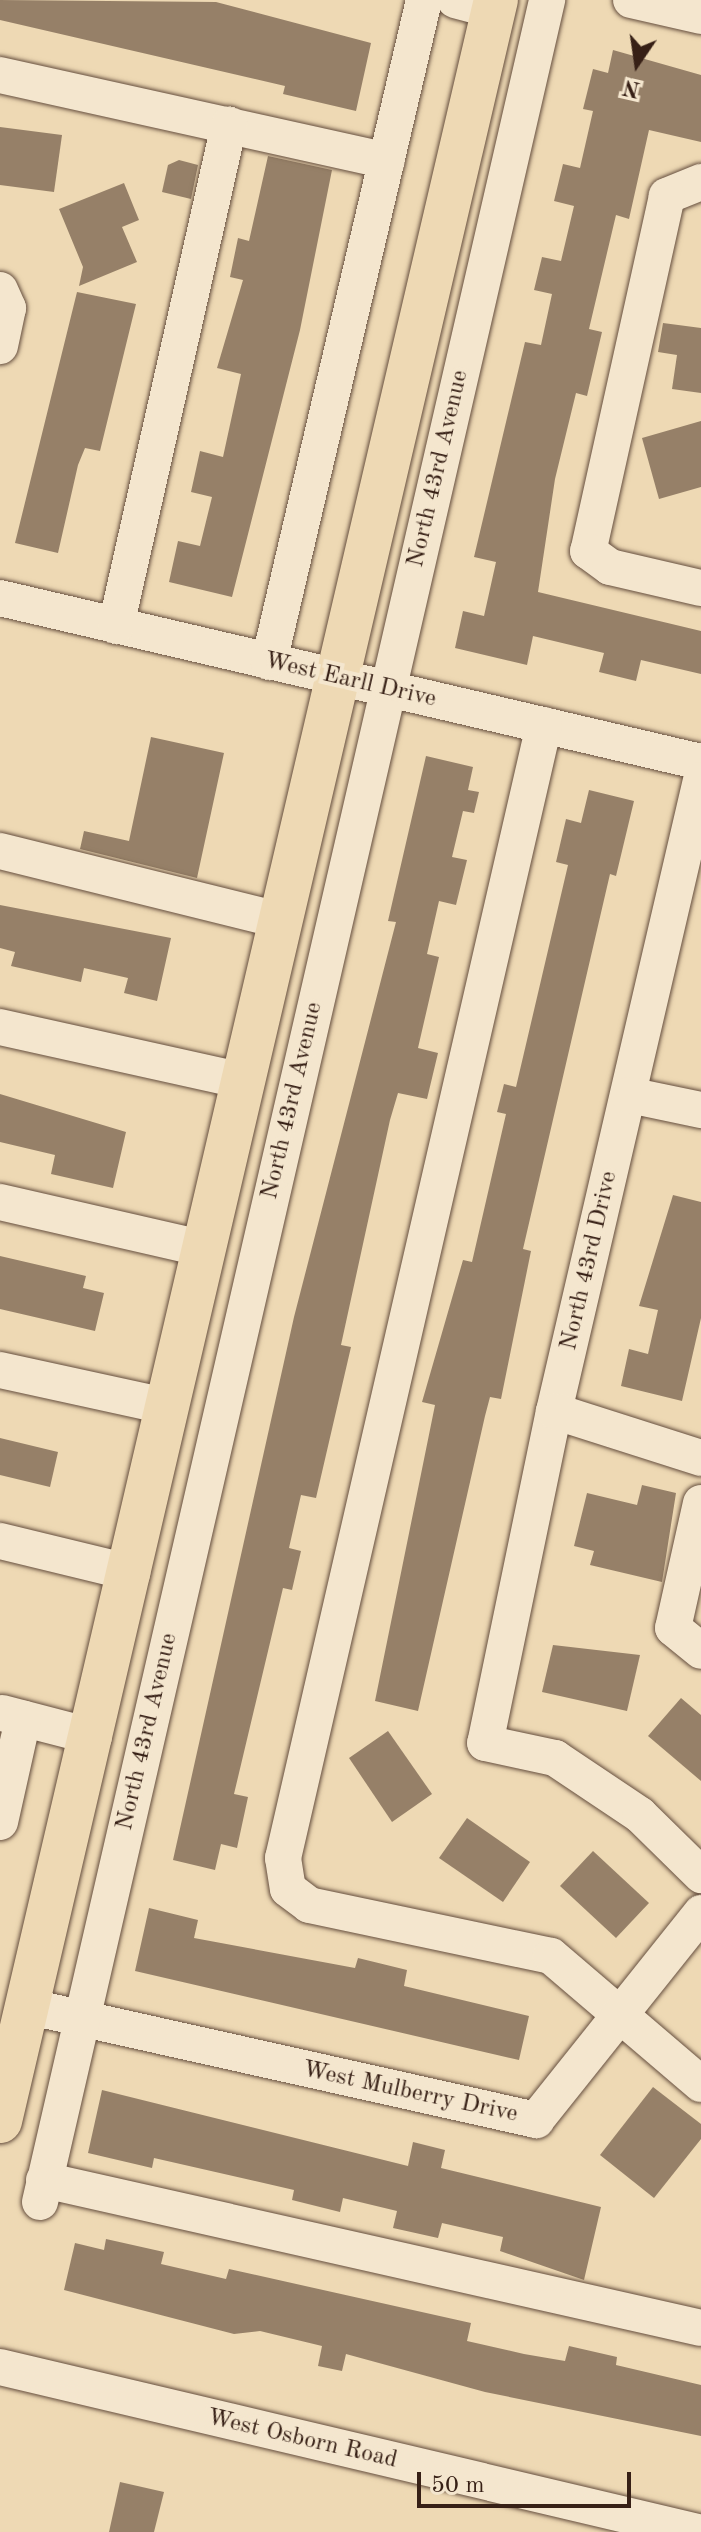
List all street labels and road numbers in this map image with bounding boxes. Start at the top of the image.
street label: North 43rd Avenue [402,368,476,570]
street label: West Earll Drive [261,647,439,715]
street label: North 43rd Avenue [256,1000,330,1202]
street label: North 43rd Drive [555,1169,625,1353]
street label: North 43rd Avenue [111,1631,185,1833]
street label: West Mulberry Drive [300,2056,520,2130]
street label: West Osborn Road [204,2404,400,2476]

